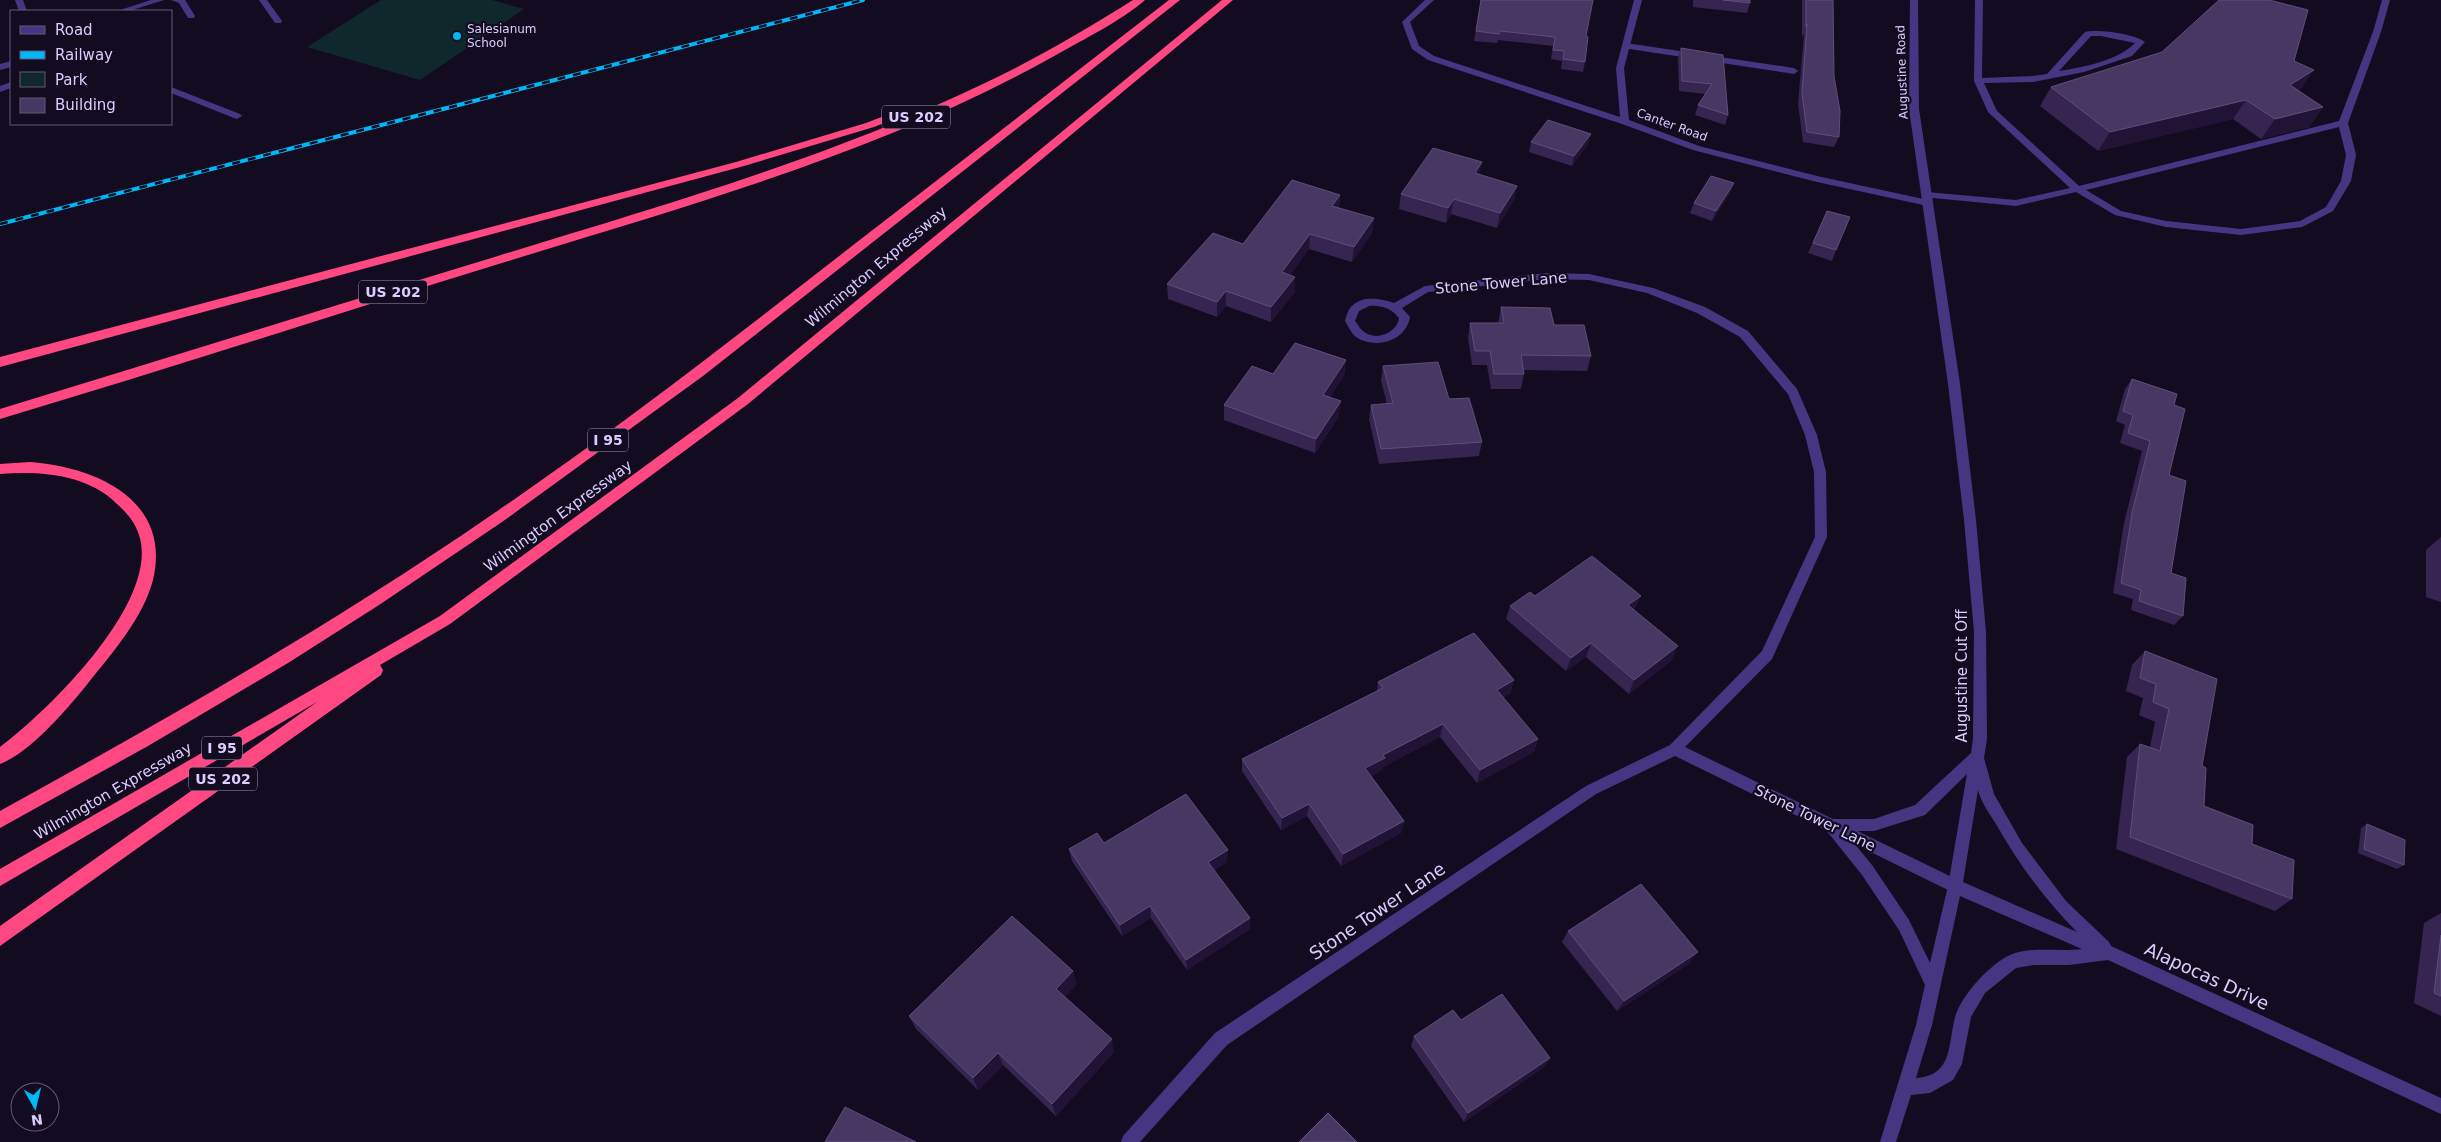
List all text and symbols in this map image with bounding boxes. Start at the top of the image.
legend [10,10,172,125]
text: Road [55,21,93,39]
place label: Salesianum School [467,22,537,50]
street label: Augustine Road [1893,25,1911,119]
marker: Salesianum School [451,30,463,42]
text: Railway [55,46,113,64]
text: Park [55,71,88,89]
text: Building [55,96,116,114]
road number: US 202 [882,105,950,128]
street label: Canter Road [1635,106,1709,144]
street label: Wilmington Expressway [802,203,950,331]
street label: Stone Tower Lane [1434,268,1568,298]
road number: US 202 [359,280,427,304]
road number: I 95 [588,428,628,452]
street label: Wilmington Expressway [480,456,636,576]
street label: Augustine Cut Off [1953,609,1971,742]
road number: I 95 [202,736,242,760]
street label: Wilmington Expressway [31,738,195,844]
road number: US 202 [189,768,257,791]
street label: Stone Tower Lane [1751,781,1879,855]
street label: Stone Tower Lane [1305,858,1449,964]
street label: Alapocas Drive [2141,938,2273,1014]
north arrow [10,1082,60,1132]
text: N [30,1111,44,1129]

